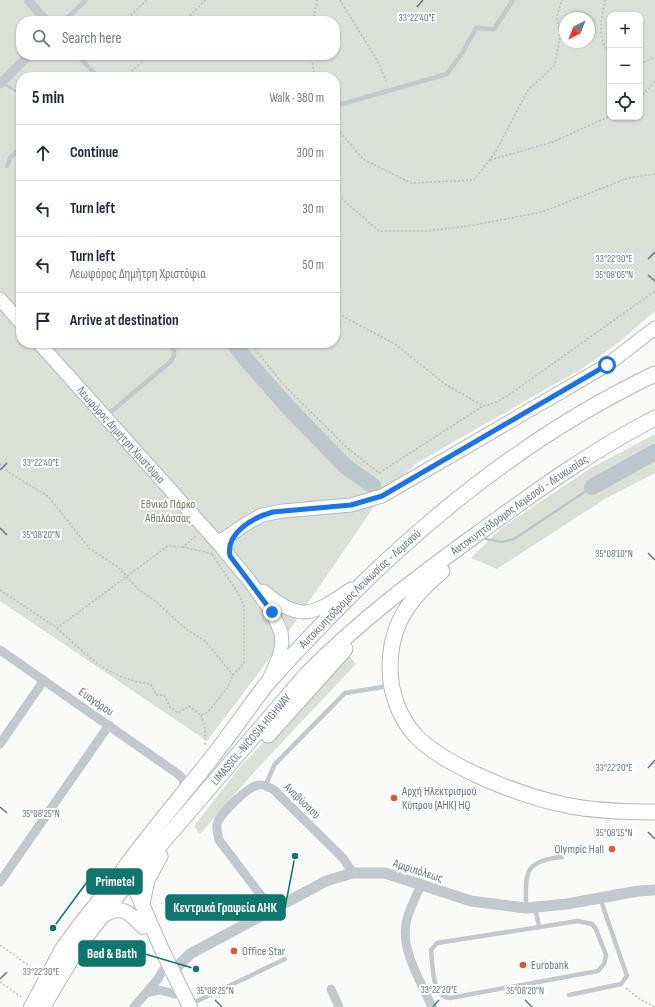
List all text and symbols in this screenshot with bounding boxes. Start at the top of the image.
text: 33°22'40"E [399,12,435,24]
north arrow [559,12,595,48]
map controls [607,12,643,120]
button: + [607,12,643,48]
search box [16,16,340,60]
icon: search [30,27,52,49]
text: Search here [62,29,122,48]
button: − [607,48,643,84]
button: locate [607,84,643,120]
text: 5 min [32,88,64,108]
text: Walk · 380 m [269,90,324,106]
icon: ahead [32,142,54,164]
text: Continue [70,143,119,162]
text: 300 m [297,145,324,161]
icon: left [32,198,54,220]
text: Turn left [70,199,115,218]
text: 30 m [302,201,324,217]
text: Turn left [70,247,115,266]
text: 33°22'30"E [596,253,632,265]
icon: left [32,254,54,276]
text: 50 m [303,257,324,273]
text: Λεωφόρος Δημήτρη Χριστόφια [70,266,206,282]
text: 35°08'05"N [595,269,633,281]
icon: arrive [32,310,54,332]
text: Arrive at destination [70,311,179,330]
route start [598,356,616,374]
street label: Λεωφόρος Δημήτρη Χριστόφια [73,382,168,486]
street label: Αυτοκινητόδρομος Λεμεσού - Λευκωσίας [447,451,591,559]
text: 33°22'40"E [23,457,59,469]
park label: Εθνικό Πάρκο Αθαλάσσας [141,497,195,526]
street label: Αυτοκινητόδρομος Λευκωσίας - Λεμεσού [295,526,424,652]
text: 35°08'20"N [22,529,60,541]
text: 35°08'10"N [595,548,633,560]
route end [263,603,281,621]
street label: Ευαγόρου [76,685,116,719]
street label: LIMASSOL-NICOSIA HIGHWAY [207,690,294,788]
text: 33°22'20"E [596,762,632,774]
street label: Αναβύσσου [280,779,323,822]
place label: Αρχή Ηλεκτρισμού Κύπρου (ΑΗΚ) HQ [401,784,477,813]
marker: Αρχή Ηλεκτρισμού Κύπρου (ΑΗΚ) HQ [389,793,399,803]
text: 35°08'25"N [22,808,60,820]
text: 35°08'15"N [595,827,633,839]
place label: Olympic Hall [554,842,604,857]
marker: Olympic Hall [607,844,617,854]
street label: Αμφιπόλεως [390,856,445,886]
callout: Primetel [87,869,142,894]
text: Primetel [95,874,135,890]
callout: Κεντρικά Γραφεία ΑΗΚ [166,895,285,920]
text: Κεντρικά Γραφεία ΑΗΚ [173,900,277,916]
callout: Bed & Bath [79,941,145,966]
place label: Office Star [242,944,286,959]
text: Bed & Bath [87,946,137,962]
marker: Office Star [229,946,239,956]
place label: Eurobank [531,958,569,973]
marker: Eurobank [518,960,528,970]
text: 33°22'30"E [23,966,59,978]
text: 33°22'20"E [421,984,457,996]
text: 35°08'25"N [196,985,234,997]
text: 35°08'20"N [506,985,544,997]

